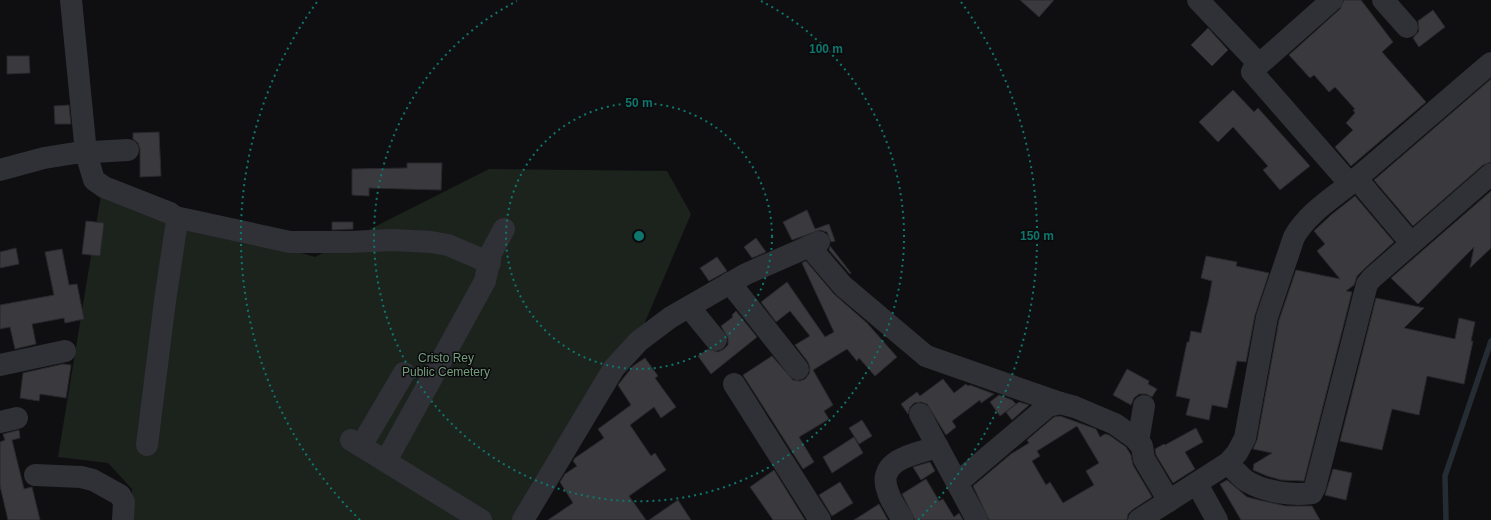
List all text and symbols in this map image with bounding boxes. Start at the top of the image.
text: 100 m [809,42,843,56]
text: 50 m [625,96,653,110]
centre of rings [632,229,646,243]
text: 150 m [1020,229,1054,243]
park label: Cristo Rey Public Cemetery [402,351,490,379]

